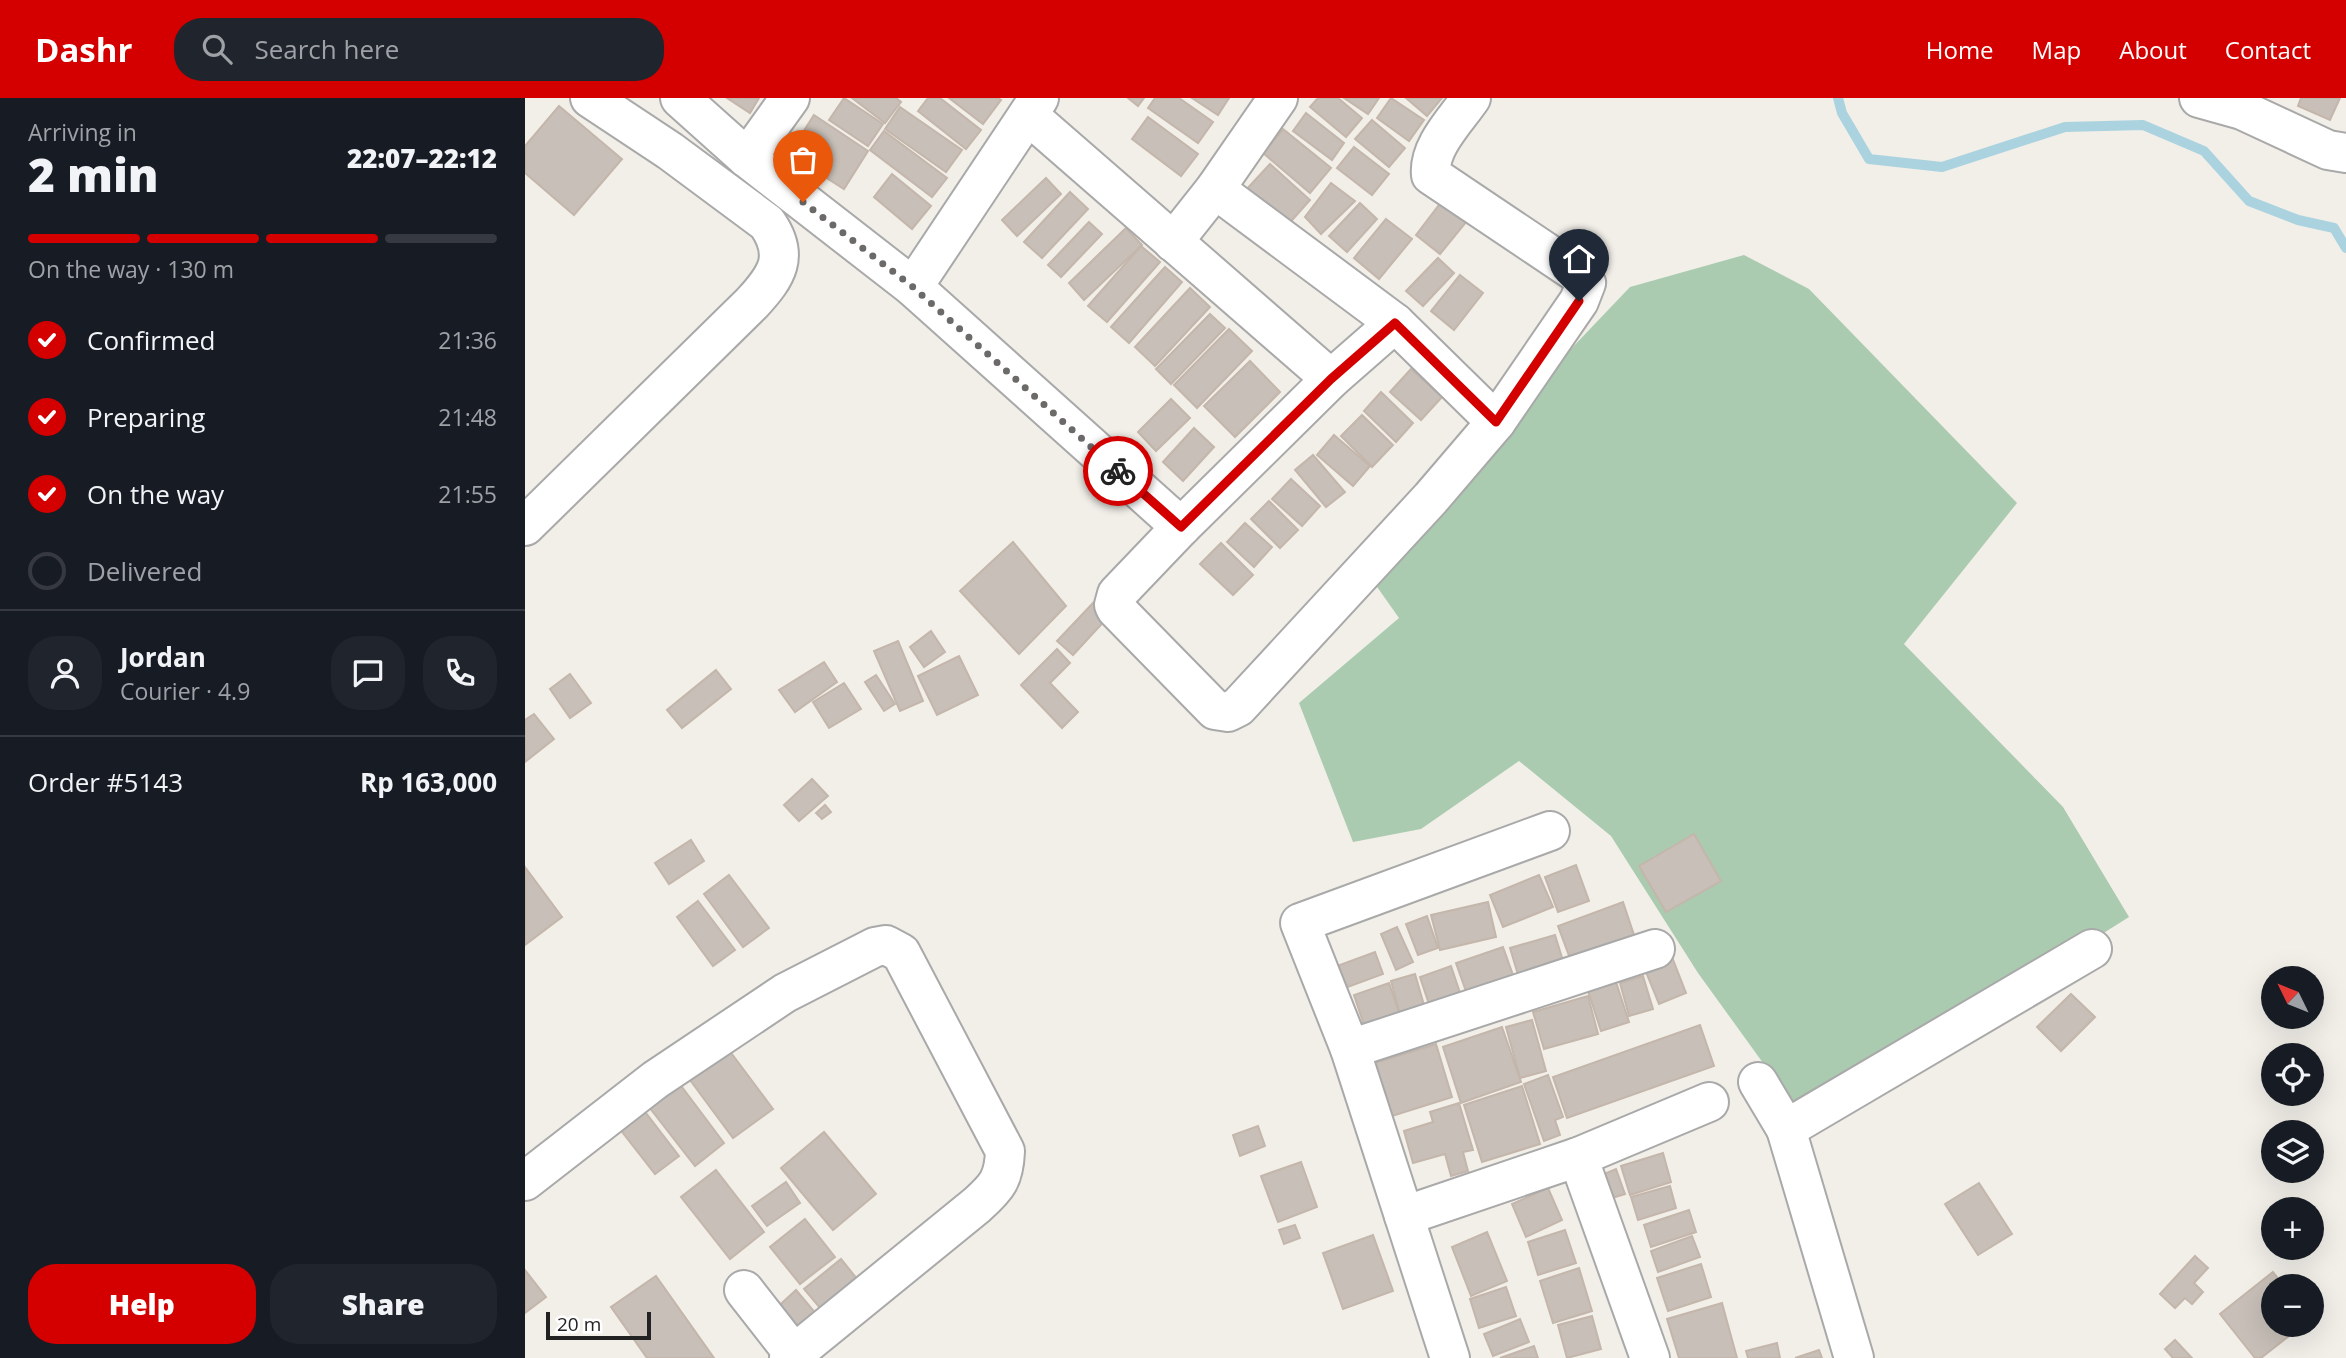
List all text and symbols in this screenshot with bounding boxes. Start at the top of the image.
search box [174,18,664,81]
text: Dashr [35,27,132,72]
icon: search [198,30,236,68]
text: Search here [254,31,399,67]
text: Home [1926,33,1994,66]
text: Map [2032,33,2081,66]
text: About [2119,33,2187,66]
text: Contact [2225,33,2311,66]
text: Arriving in [28,116,137,148]
pin [773,130,833,202]
text: 22:07–22:12 [347,140,497,176]
icon: bag [784,141,822,179]
text: 2 min [28,143,159,205]
pin [1549,229,1609,301]
icon: home [1560,240,1598,278]
text: On the way · 130 m [28,253,234,285]
icon: check [28,321,66,359]
text: Confirmed [87,322,215,358]
text: 21:36 [438,324,497,356]
icon: check [28,398,66,436]
text: Preparing [87,399,205,435]
text: 21:48 [438,401,497,433]
courier [1083,436,1153,506]
icon: bike [1099,452,1137,490]
icon: check [28,475,66,513]
text: On the way [87,476,224,512]
text: 21:55 [438,478,497,510]
text: Delivered [87,553,202,589]
button: person [28,636,102,710]
button: chat [331,636,405,710]
button: phone [423,636,497,710]
text: Jordan [120,639,206,675]
text: Courier · 4.9 [120,675,250,707]
text: Order #5143 [28,764,183,800]
text: Rp 163,000 [360,764,497,800]
north arrow [2261,966,2324,1029]
map controls [2261,966,2324,1337]
button: locate [2261,1043,2324,1106]
button: layers [2261,1120,2324,1183]
button: + [2261,1197,2324,1260]
button: Help [28,1264,256,1344]
button: Share [270,1264,497,1344]
button: − [2261,1274,2324,1337]
scale bar [546,1309,651,1341]
text: 20 m [557,1311,601,1337]

